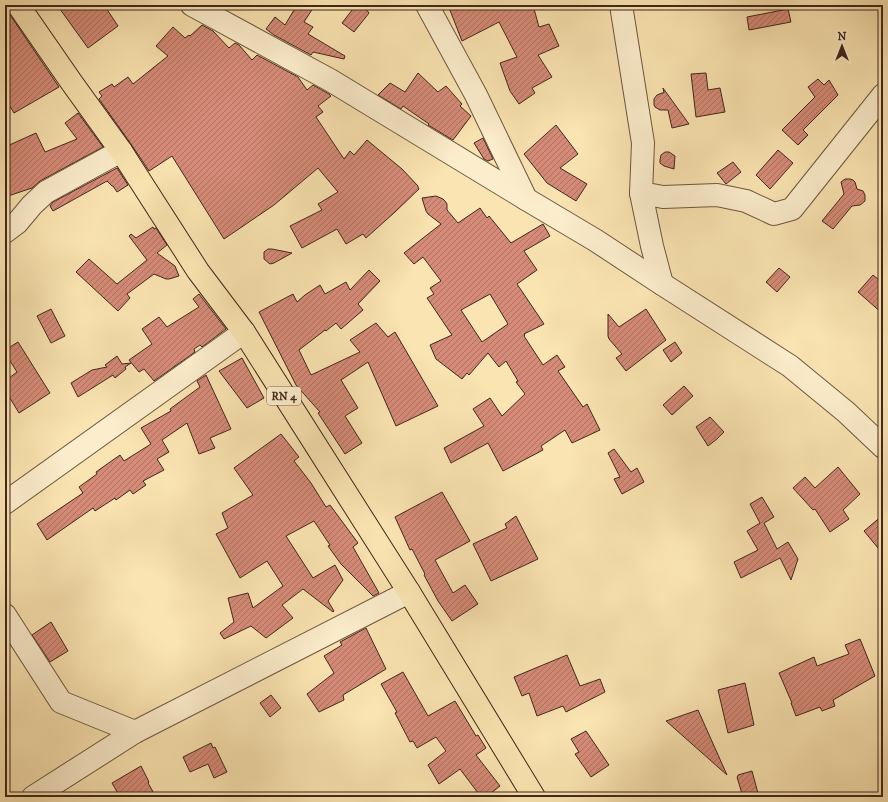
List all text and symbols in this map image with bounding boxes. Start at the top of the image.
north arrow [822,26,862,66]
text: N [837,30,847,44]
road number: RN 4 [267,387,301,405]

